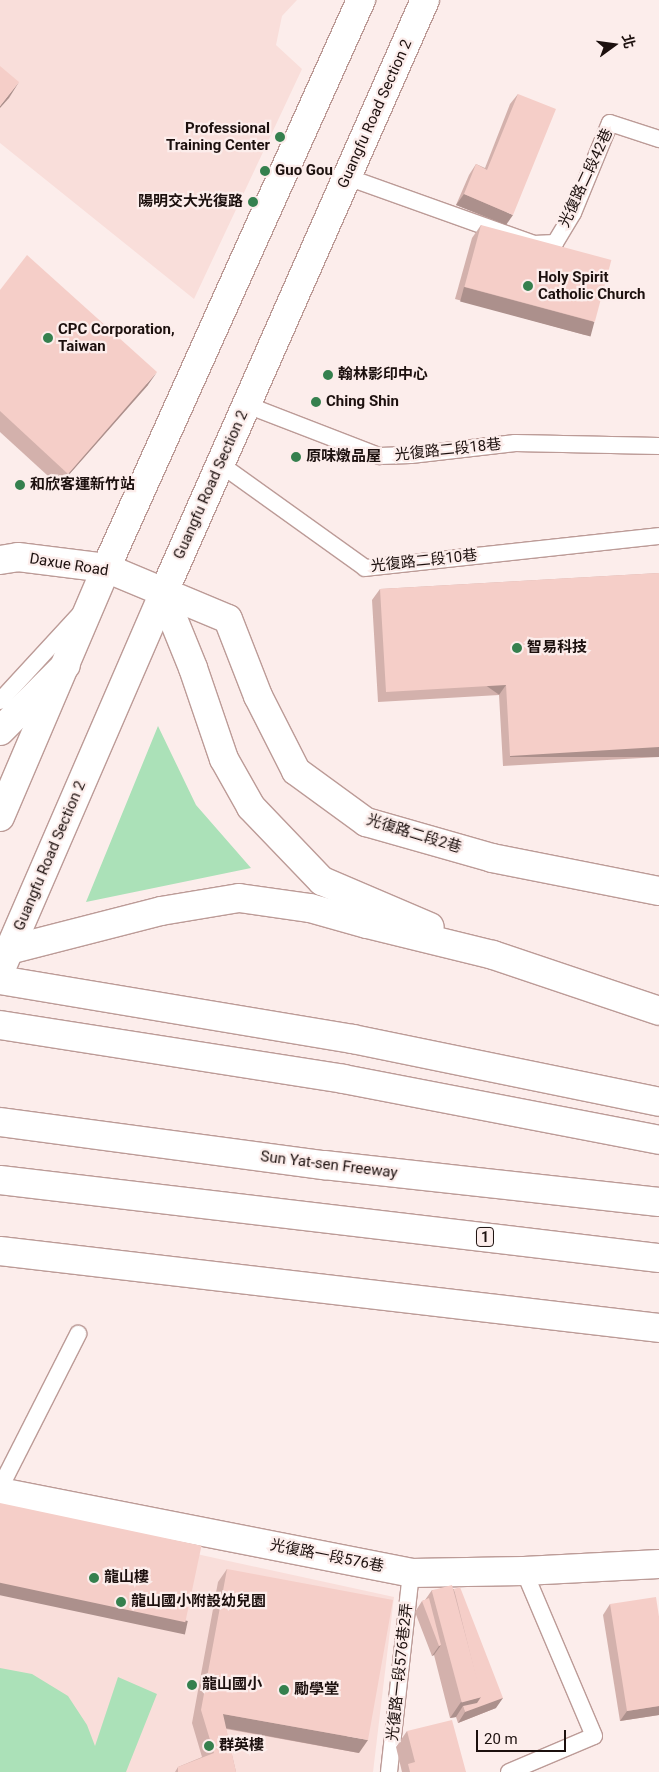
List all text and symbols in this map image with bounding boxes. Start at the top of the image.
north arrow [589,20,639,70]
text: 北 [619,33,638,50]
street label: Guangfu Road Section 2 [334,37,416,191]
place label: Professional Training Center [166,119,270,154]
street label: 光復路二段42巷 [555,126,617,230]
marker: Professional Training Center [274,131,286,143]
place label: Guo Gou [275,162,333,180]
marker: Guo Gou [259,165,271,177]
place label: 陽明交大光復路 [138,193,243,211]
marker: 陽明交大光復路 [247,196,259,208]
place label: Holy Spirit Catholic Church [538,268,645,303]
marker: Holy Spirit Catholic Church [522,280,534,292]
place label: CPC Corporation, Taiwan [58,320,175,355]
marker: CPC Corporation, Taiwan [42,332,54,344]
place label: 翰林影印中心 [338,366,428,384]
marker: 翰林影印中心 [322,369,334,381]
place label: Ching Shin [326,393,399,411]
marker: Ching Shin [310,396,322,408]
street label: Guangfu Road Section 2 [170,408,252,562]
street label: 光復路二段18巷 [394,435,502,465]
place label: 原味燉品屋 [306,448,381,466]
marker: 原味燉品屋 [290,451,302,463]
place label: 和欣客運新竹站 [30,476,135,494]
marker: 和欣客運新竹站 [14,479,26,491]
street label: 光復路二段10巷 [370,546,478,576]
street label: Daxue Road [28,550,110,580]
place label: 智易科技 [527,639,587,657]
marker: 智易科技 [511,642,523,654]
street label: Guangfu Road Section 2 [10,778,90,934]
street label: 光復路二段2巷 [364,811,464,857]
street label: Sun Yat-sen Freeway [259,1148,399,1182]
road number: 1 [475,1226,495,1248]
street label: 光復路一段576巷 [269,1536,385,1576]
place label: 龍山樓 [104,1569,149,1587]
marker: 龍山樓 [88,1572,100,1584]
place label: 龍山國小附設幼兒園 [131,1593,266,1611]
marker: 龍山國小附設幼兒園 [115,1596,127,1608]
street label: 光復路一段576巷2弄 [384,1602,416,1742]
place label: 龍山國小 [202,1676,262,1694]
marker: 龍山國小 [186,1679,198,1691]
place label: 勵學堂 [294,1681,339,1699]
marker: 勵學堂 [278,1684,290,1696]
scale bar [479,1720,569,1752]
text: 20 m [484,1730,518,1748]
place label: 群英樓 [219,1737,264,1755]
marker: 群英樓 [203,1740,215,1752]

